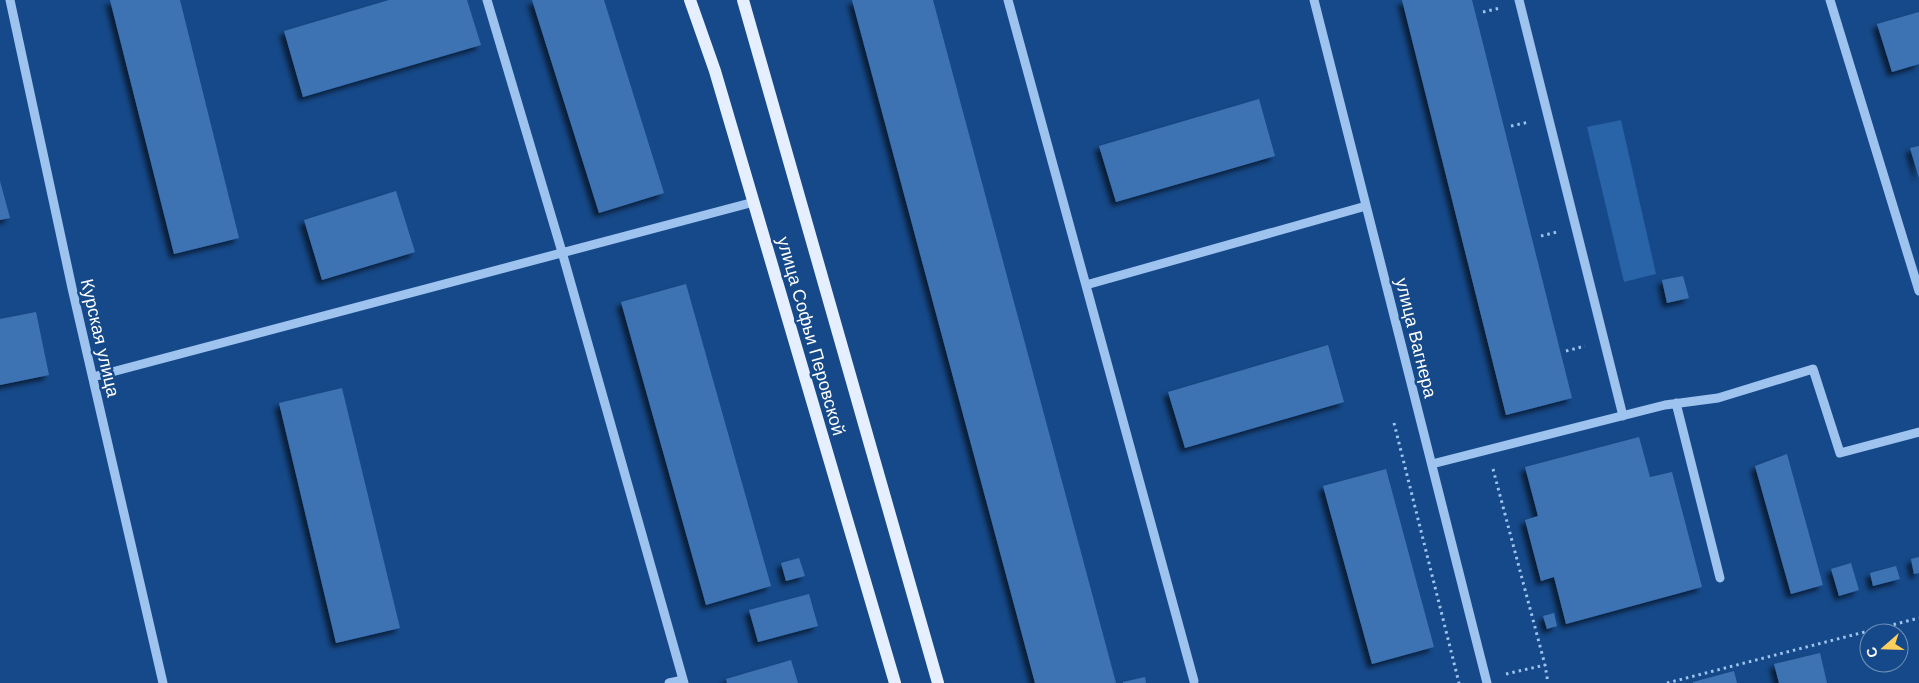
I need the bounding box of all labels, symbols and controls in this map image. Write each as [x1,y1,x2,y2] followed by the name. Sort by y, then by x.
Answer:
[771,234,851,438] street label: улица Софьи Перовской
[1389,276,1443,401] street label: улица Вагнера
[75,277,125,400] street label: Курская улица
[1859,623,1909,673] north arrow
[1862,645,1882,660] text: С

